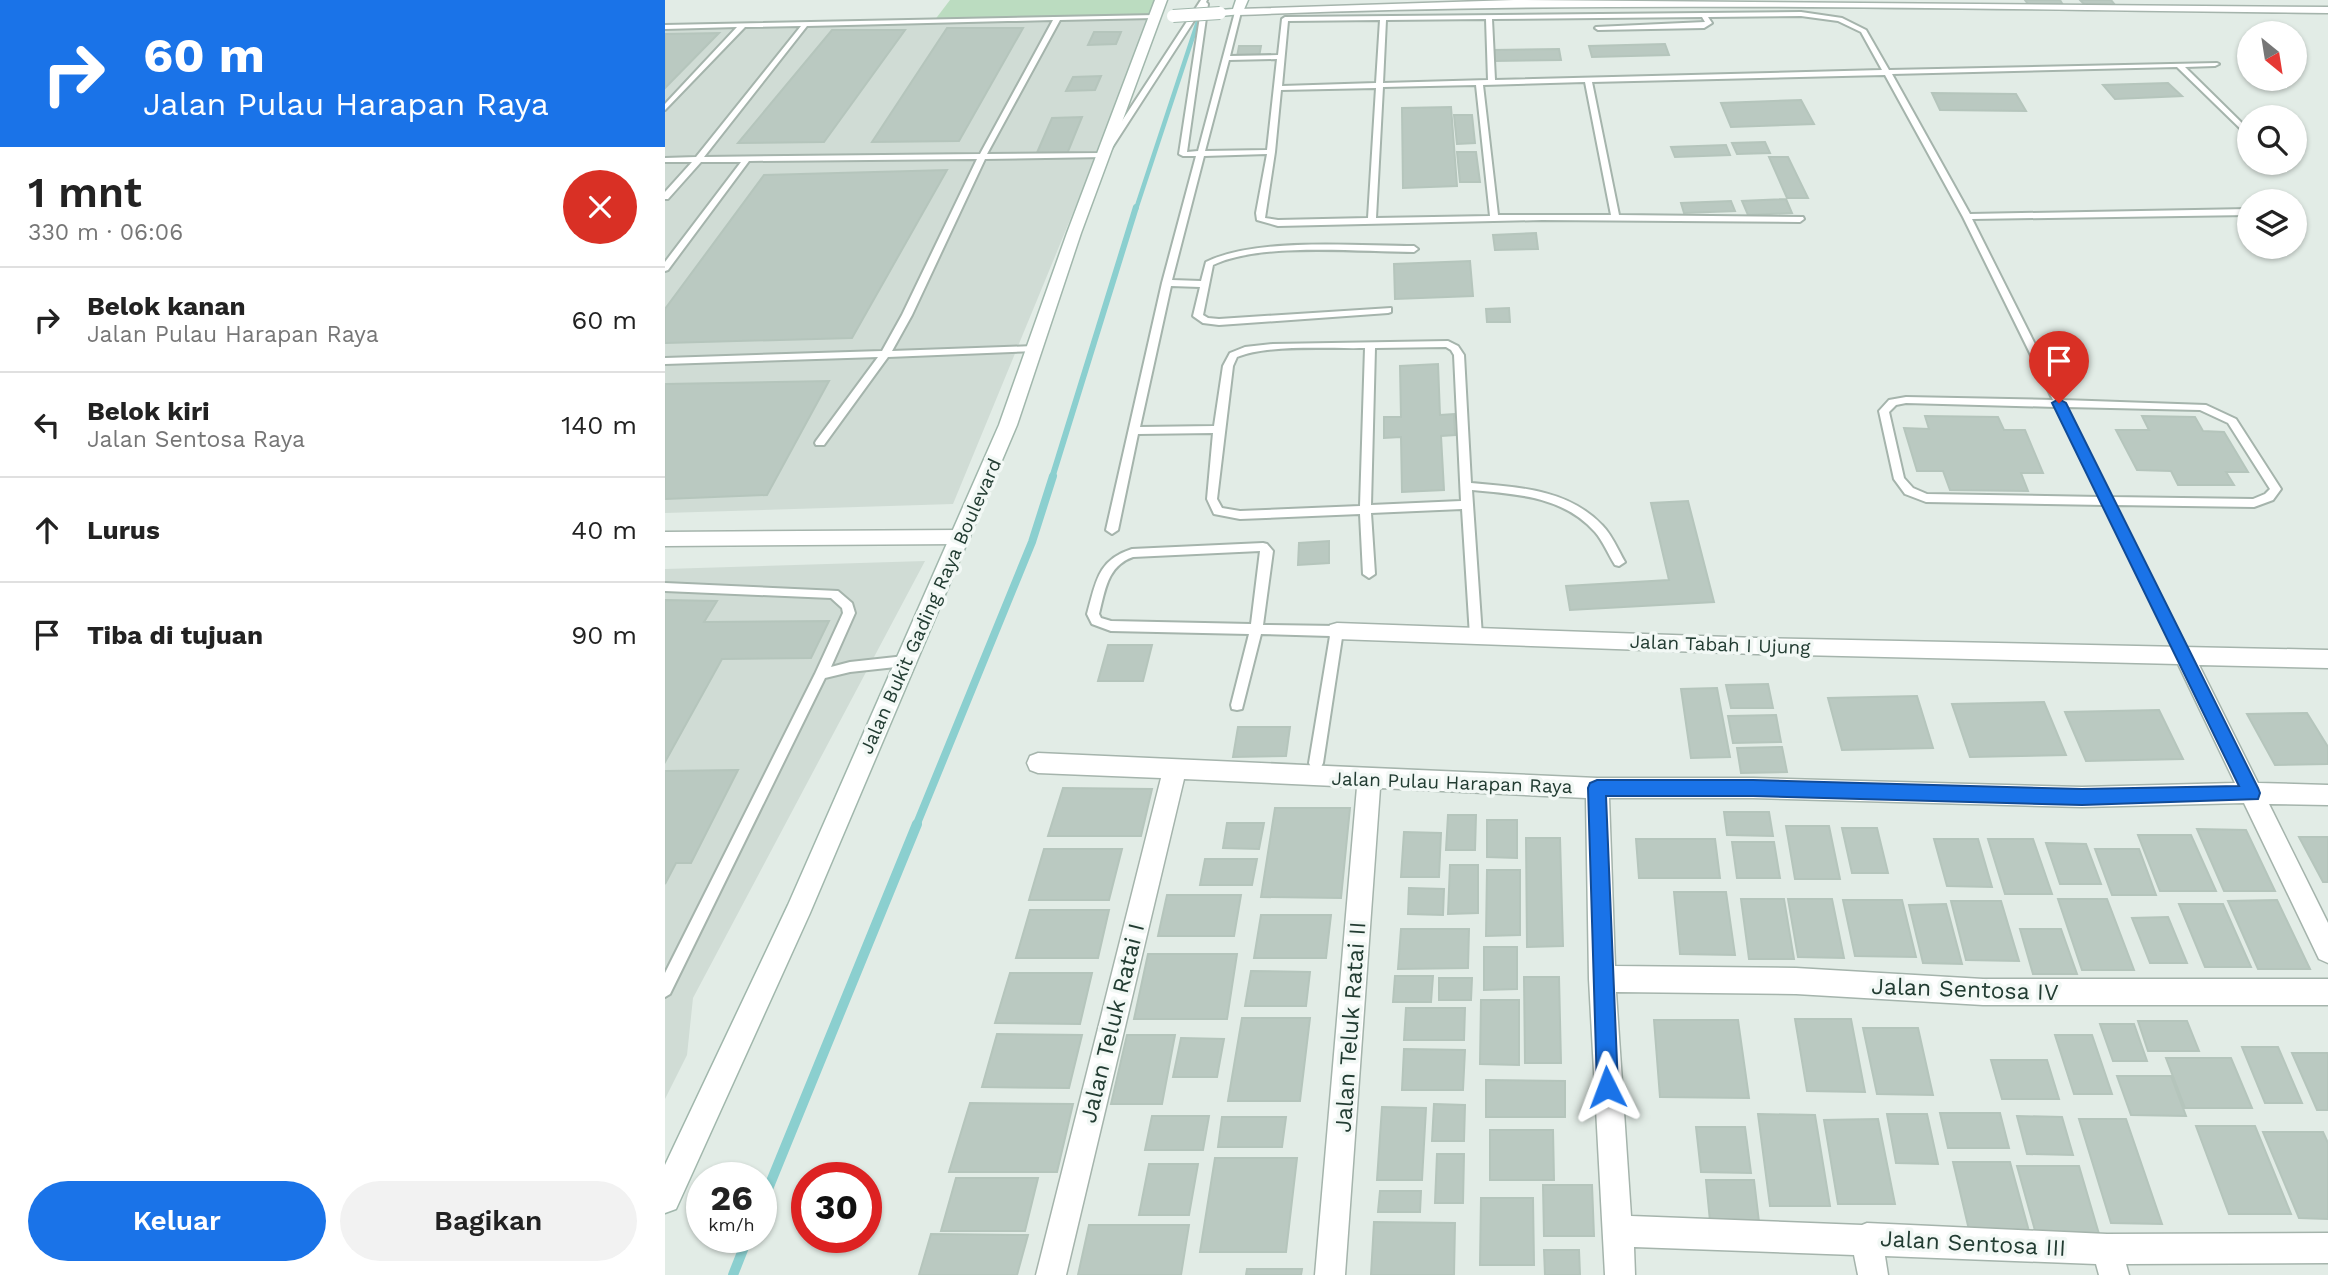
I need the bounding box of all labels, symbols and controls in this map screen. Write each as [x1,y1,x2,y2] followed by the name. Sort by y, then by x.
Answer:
[2237,21,2307,91] north arrow
[2237,21,2307,259] map controls
[143,26,265,84] text: 60 m
[28,28,119,119] icon: right
[143,85,549,123] text: Jalan Pulau Harapan Raya
[2237,105,2307,175] button: search
[28,168,142,217] text: 1 mnt
[563,170,637,244] button: close
[2237,189,2307,259] button: layers
[28,219,183,246] text: 330 m · 06:06
[87,291,246,321] text: Belok kanan
[28,301,66,339] icon: right
[571,305,637,335] text: 60 m
[87,321,379,348] text: Jalan Pulau Harapan Raya
[2029,331,2089,403] pin
[2040,342,2078,380] icon: arrive
[87,396,210,426] text: Belok kiri
[28,406,66,444] icon: left
[561,410,637,440] text: 140 m
[87,426,305,453] text: Jalan Sentosa Raya
[855,455,1006,758] street label: Jalan Bukit Gading Raya Boulevard
[28,511,66,549] icon: ahead
[87,515,160,545] text: Lurus
[571,515,637,545] text: 40 m
[28,616,66,654] icon: arrive
[87,620,263,650] text: Tiba di tujuan
[571,620,637,650] text: 90 m
[1629,630,1812,659] street label: Jalan Tabah I Ujung
[1331,767,1573,798] street label: Jalan Pulau Harapan Raya
[1075,921,1150,1126] street label: Jalan Teluk Ratai I
[1330,921,1371,1133] street label: Jalan Teluk Ratai II
[1871,973,2059,1006] street label: Jalan Sentosa IV
[1570,1050,1644,1124] position arrow
[791,1162,882,1253] speed limit sign: 30
[710,1177,753,1219] text: 26
[28,1181,326,1261] button: Keluar
[340,1181,637,1261] button: Bagikan
[708,1214,755,1235] text: km/h
[1879,1225,2067,1262] street label: Jalan Sentosa III

